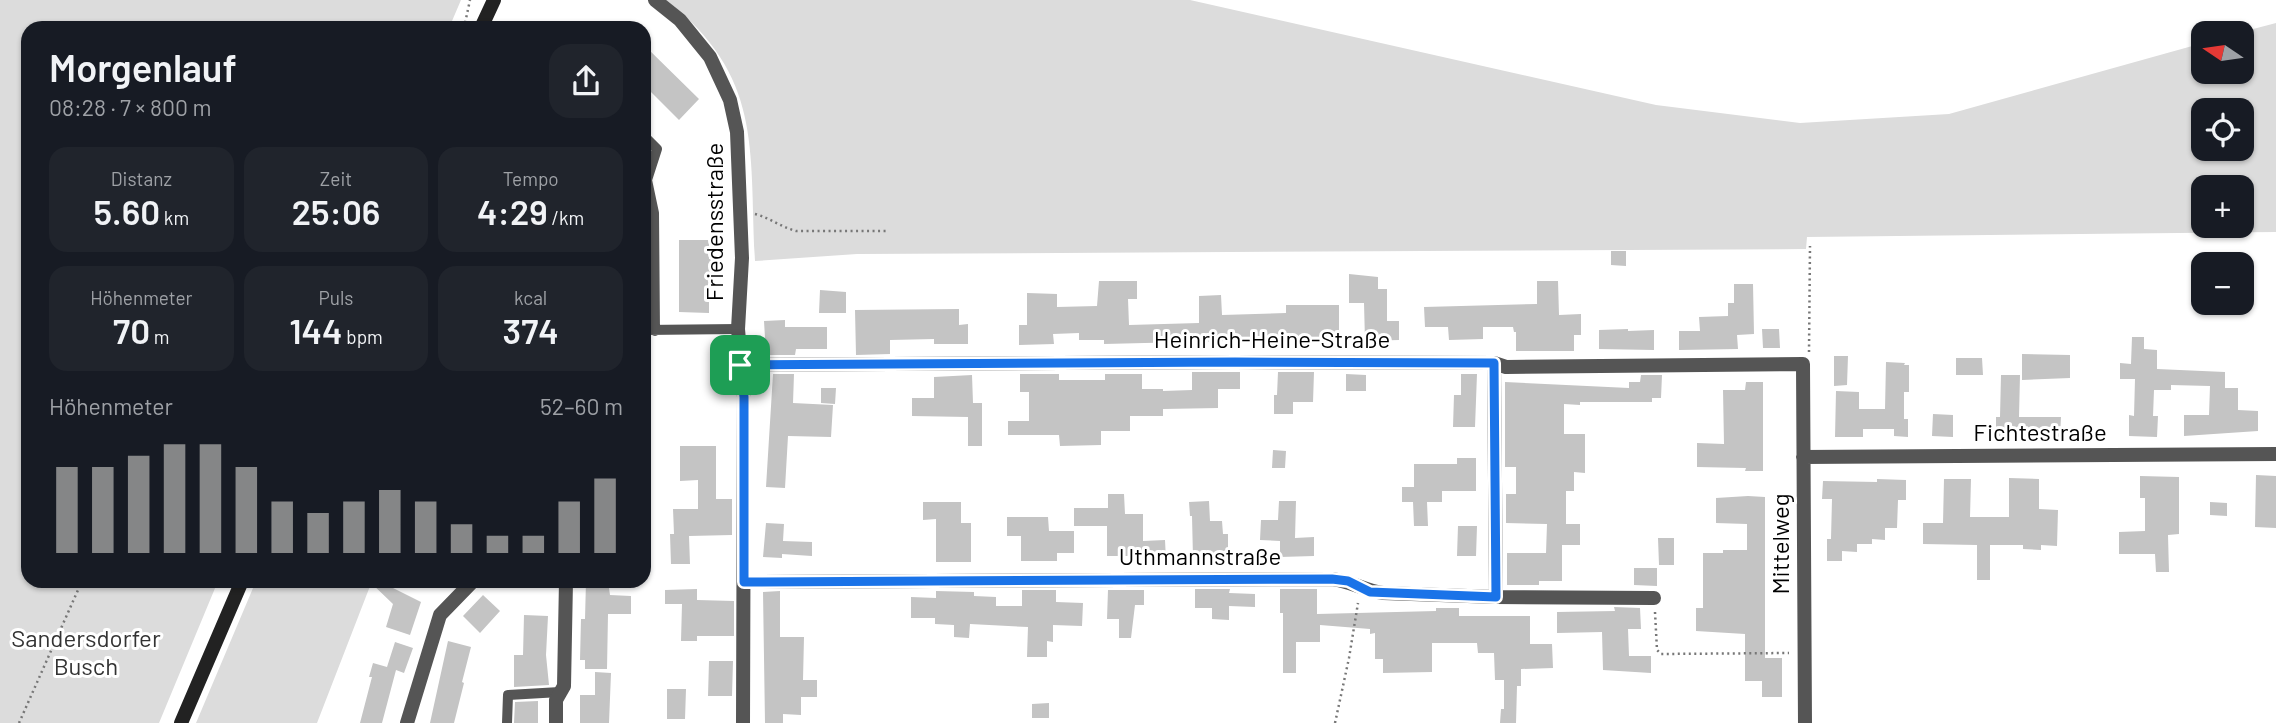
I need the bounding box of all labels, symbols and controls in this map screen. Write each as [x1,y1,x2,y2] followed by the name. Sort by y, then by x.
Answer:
[2191,21,2254,84] north arrow
[2191,21,2254,315] map controls
[49,44,237,90] text: Morgenlauf
[549,44,623,118] button: share
[49,93,212,121] text: 08:28 · 7 × 800 m
[2191,98,2254,161] button: locate
[699,143,728,301] street label: Friedensstraße
[111,167,172,190] text: Distanz
[320,167,352,190] text: Zeit
[503,167,559,190] text: Tempo
[2191,175,2254,238] button: +
[94,190,160,232] text: 5.60
[292,190,380,232] text: 25:06
[477,190,548,232] text: 4:29
[160,206,189,229] text: km
[548,206,584,229] text: /km
[2191,252,2254,315] button: −
[90,286,193,309] text: Höhenmeter
[319,286,353,309] text: Puls
[514,286,547,309] text: kcal
[113,309,150,351] text: 70
[289,309,342,351] text: 144
[503,309,559,351] text: 374
[1154,324,1390,353] street label: Heinrich-Heine-Straße
[150,325,170,348] text: m
[342,325,383,348] text: bpm
[710,335,770,395] pin
[721,346,759,384] icon: arrive
[49,392,173,420] text: Höhenmeter
[540,392,623,420] text: 52–60 m
[1973,417,2107,446] street label: Fichtestraße
[1765,493,1794,595] street label: Mittelweg
[1119,541,1281,570] street label: Uthmannstraße
[11,623,161,680] park label: Sandersdorfer Busch

